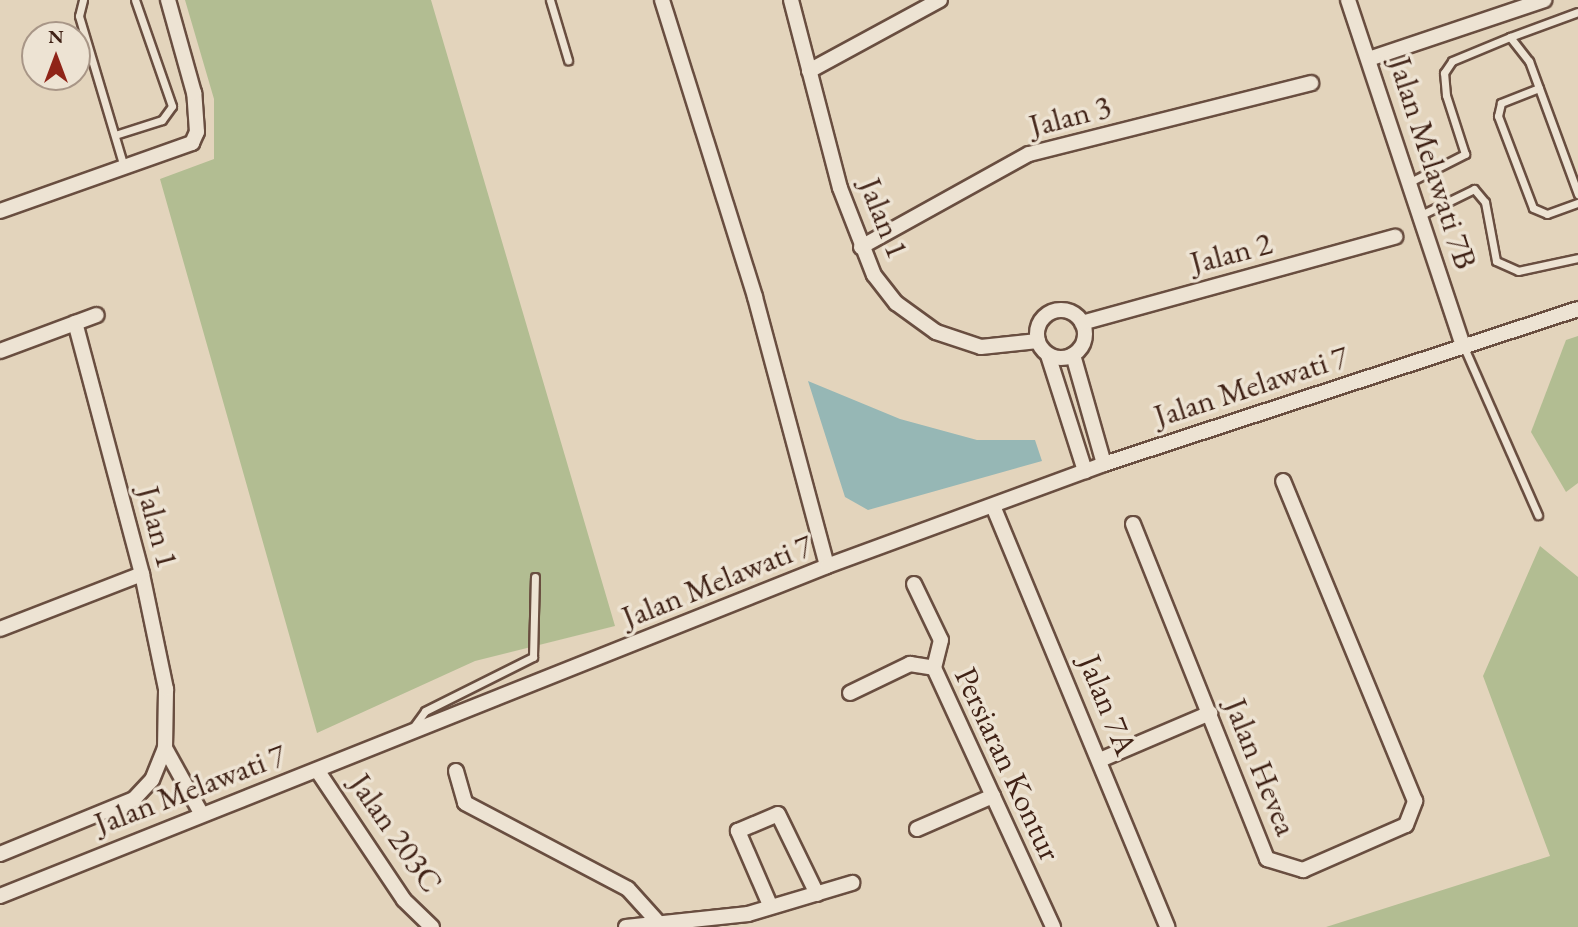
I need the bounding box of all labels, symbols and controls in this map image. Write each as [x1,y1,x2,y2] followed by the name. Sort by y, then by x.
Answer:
[21,21,91,91] north arrow
[48,24,64,49] text: N
[1381,52,1485,274] street label: Jalan Melawati 7B
[1025,87,1115,145] street label: Jalan 3
[851,172,917,264] street label: Jalan 1
[1186,224,1276,282] street label: Jalan 2
[1149,337,1353,435] street label: Jalan Melawati 7
[129,482,187,572] street label: Jalan 1
[616,525,818,637] street label: Jalan Melawati 7
[1071,649,1145,761] street label: Jalan 7A
[946,661,1070,867] street label: Persiaran Kontur
[1216,693,1306,841] street label: Jalan Hevea
[89,735,291,843] street label: Jalan Melawati 7
[341,766,451,900] street label: Jalan 203C

